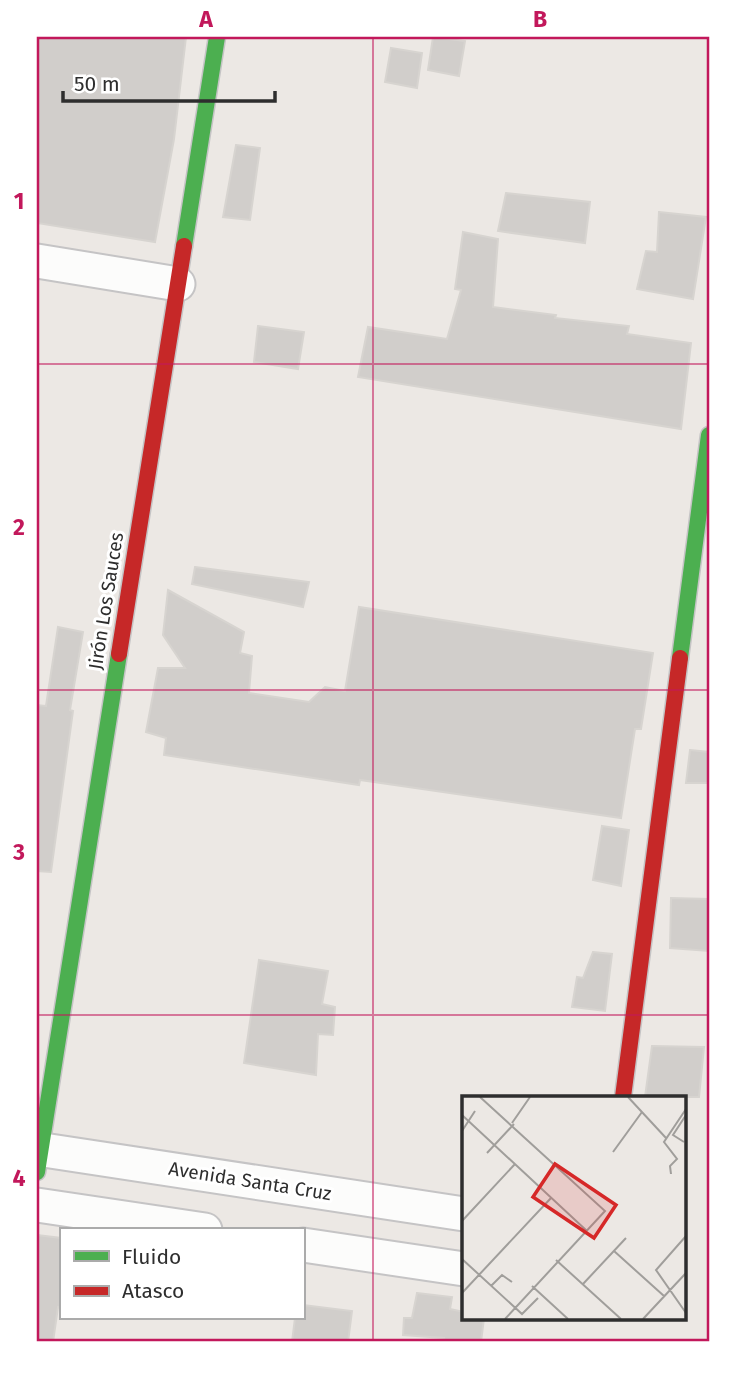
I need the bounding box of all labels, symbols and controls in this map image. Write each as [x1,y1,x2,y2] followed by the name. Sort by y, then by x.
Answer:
[198,5,213,33] text: A
[533,5,547,33] text: B
[63,60,275,104] scale bar
[74,71,120,97] text: 50 m
[14,187,24,215] text: 1
[13,513,25,541] text: 2
[84,531,128,671] street label: Jirón Los Sauces
[12,838,25,866] text: 3
[462,1096,686,1320] inset map
[167,1157,333,1205] street label: Avenida Santa Cruz
[13,1164,26,1192] text: 4
[60,1228,304,1320] legend
[122,1244,181,1270] text: Fluido
[122,1278,184,1304] text: Atasco

